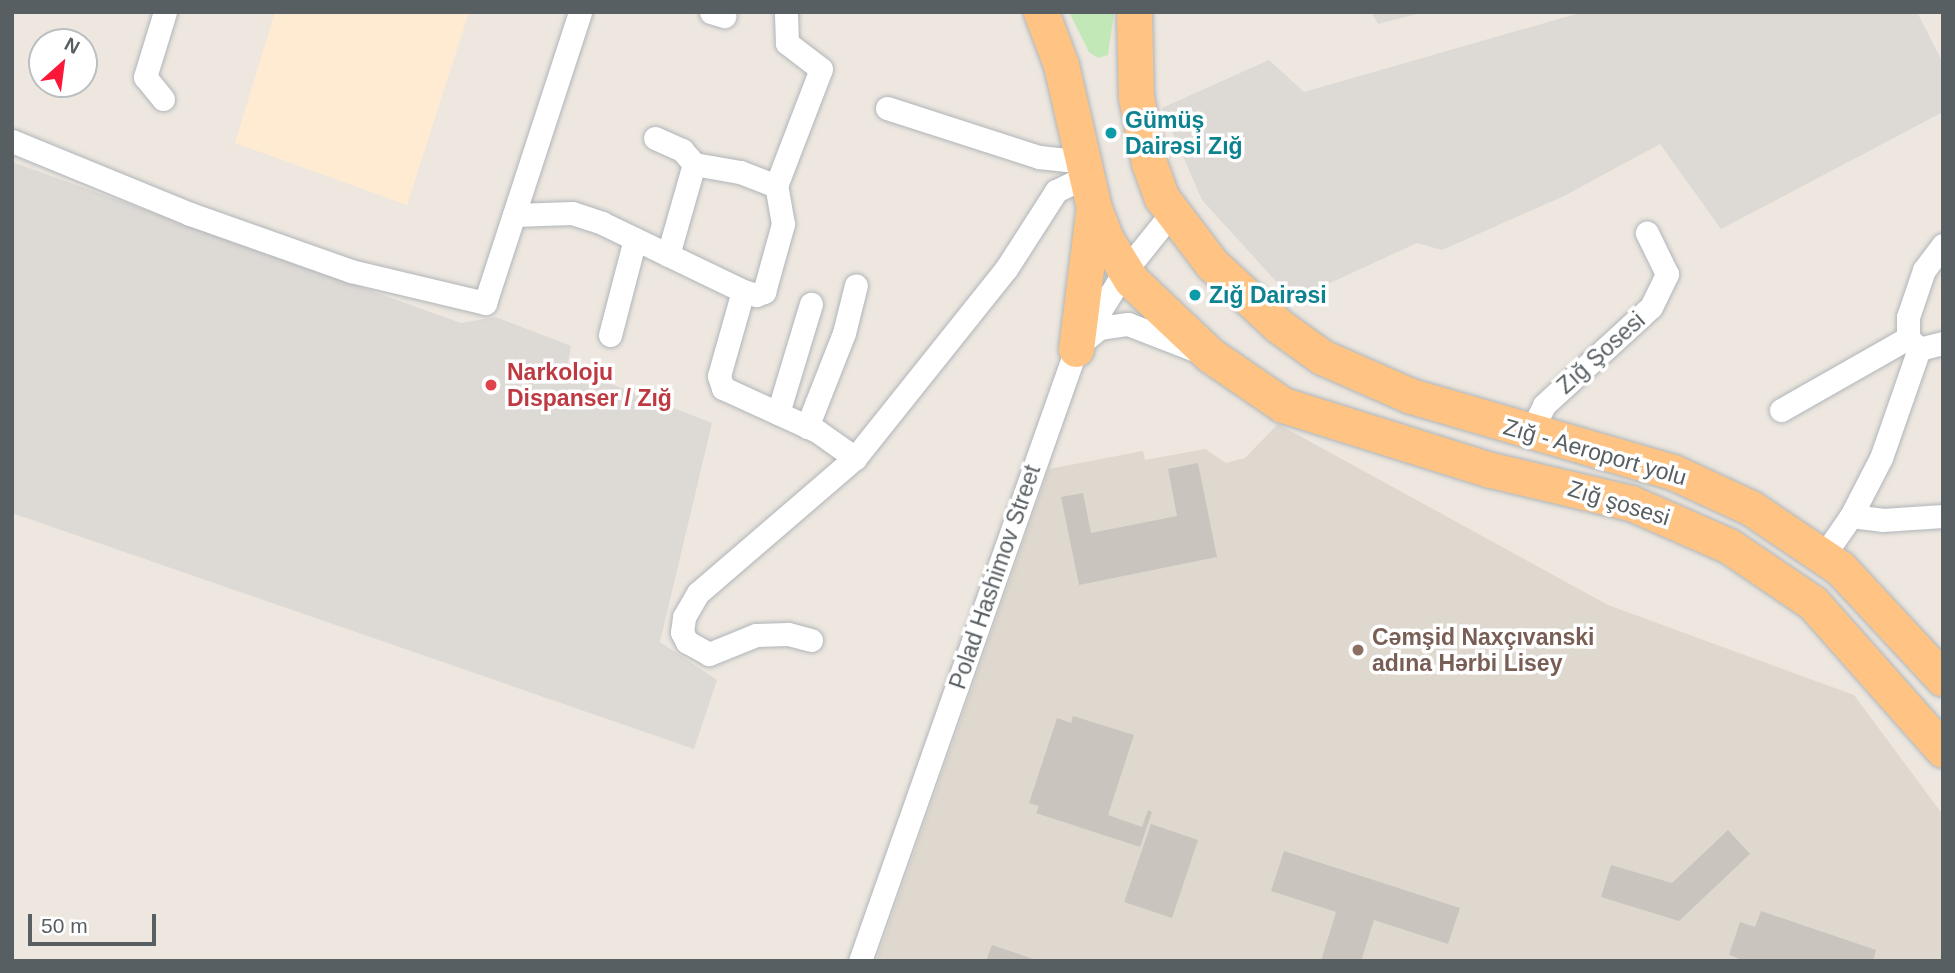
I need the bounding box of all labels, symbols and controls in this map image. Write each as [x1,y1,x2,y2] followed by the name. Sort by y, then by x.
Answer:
[28,28,98,98] north arrow
[61,33,83,58] text: N
[1125,106,1243,160] place label: Gümüş Dairəsi Zığ
[1103,125,1119,141] marker: Gümüş Dairəsi Zığ
[1209,281,1327,309] place label: Zığ Dairəsi
[1187,287,1203,303] marker: Zığ Dairəsi
[1551,306,1651,400] street label: Zığ Şosesi
[507,358,672,412] place label: Narkoloju Dispanser / Zığ
[481,375,501,395] marker: Narkoloju Dispanser / Zığ
[1500,412,1690,492] street label: Zığ - Aeroport yolu
[944,461,1046,693] street label: Polad Hashimov Street
[1565,474,1673,532] street label: Zığ şosesi
[1372,623,1594,677] place label: Cəmşid Naxçıvanski adına Hərbi Lisey
[1350,642,1366,658] marker: Cəmşid Naxçıvanski adına Hərbi Lisey
[32,900,159,944] scale bar
[41,914,88,937] text: 50 m

